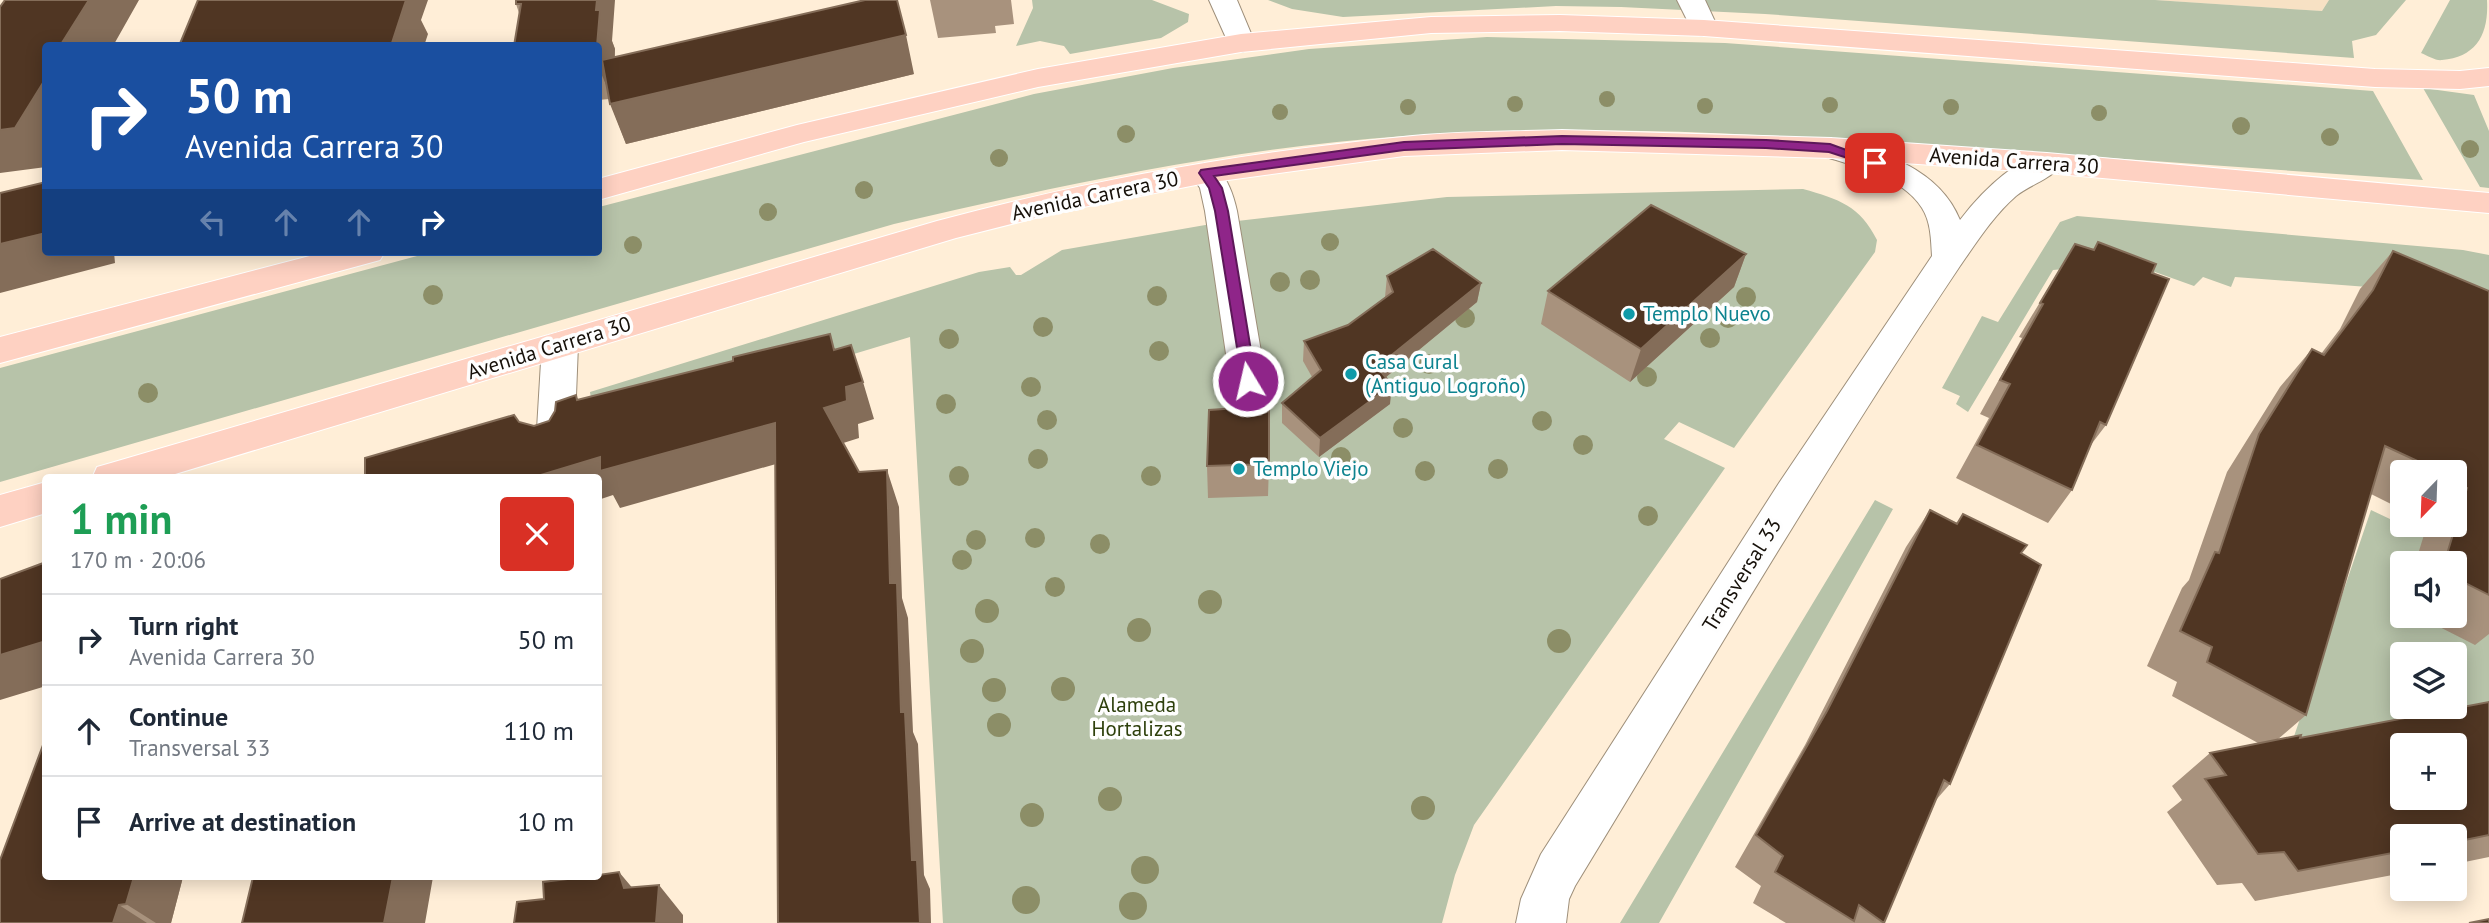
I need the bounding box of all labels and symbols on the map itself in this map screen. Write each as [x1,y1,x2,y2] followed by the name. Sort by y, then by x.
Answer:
[1845,133,1905,193] pin
[1928,141,2100,180] street label: Avenida Carrera 30
[1009,165,1181,226] street label: Avenida Carrera 30
[1643,300,1771,327] place label: Templo Nuevo
[1621,306,1637,322] marker: Templo Nuevo
[464,310,634,385] street label: Avenida Carrera 30
[1211,344,1285,418] position arrow
[1365,348,1526,399] place label: Casa Cural (Antiguo Logroño)
[1343,366,1359,382] marker: Casa Cural (Antiguo Logroño)
[1253,455,1369,482] place label: Templo Viejo
[2390,460,2468,537] north arrow
[1231,461,1247,477] marker: Templo Viejo
[1696,513,1787,637] street label: Transversal 33
[1091,691,1183,742] park label: Alameda Hortalizas

